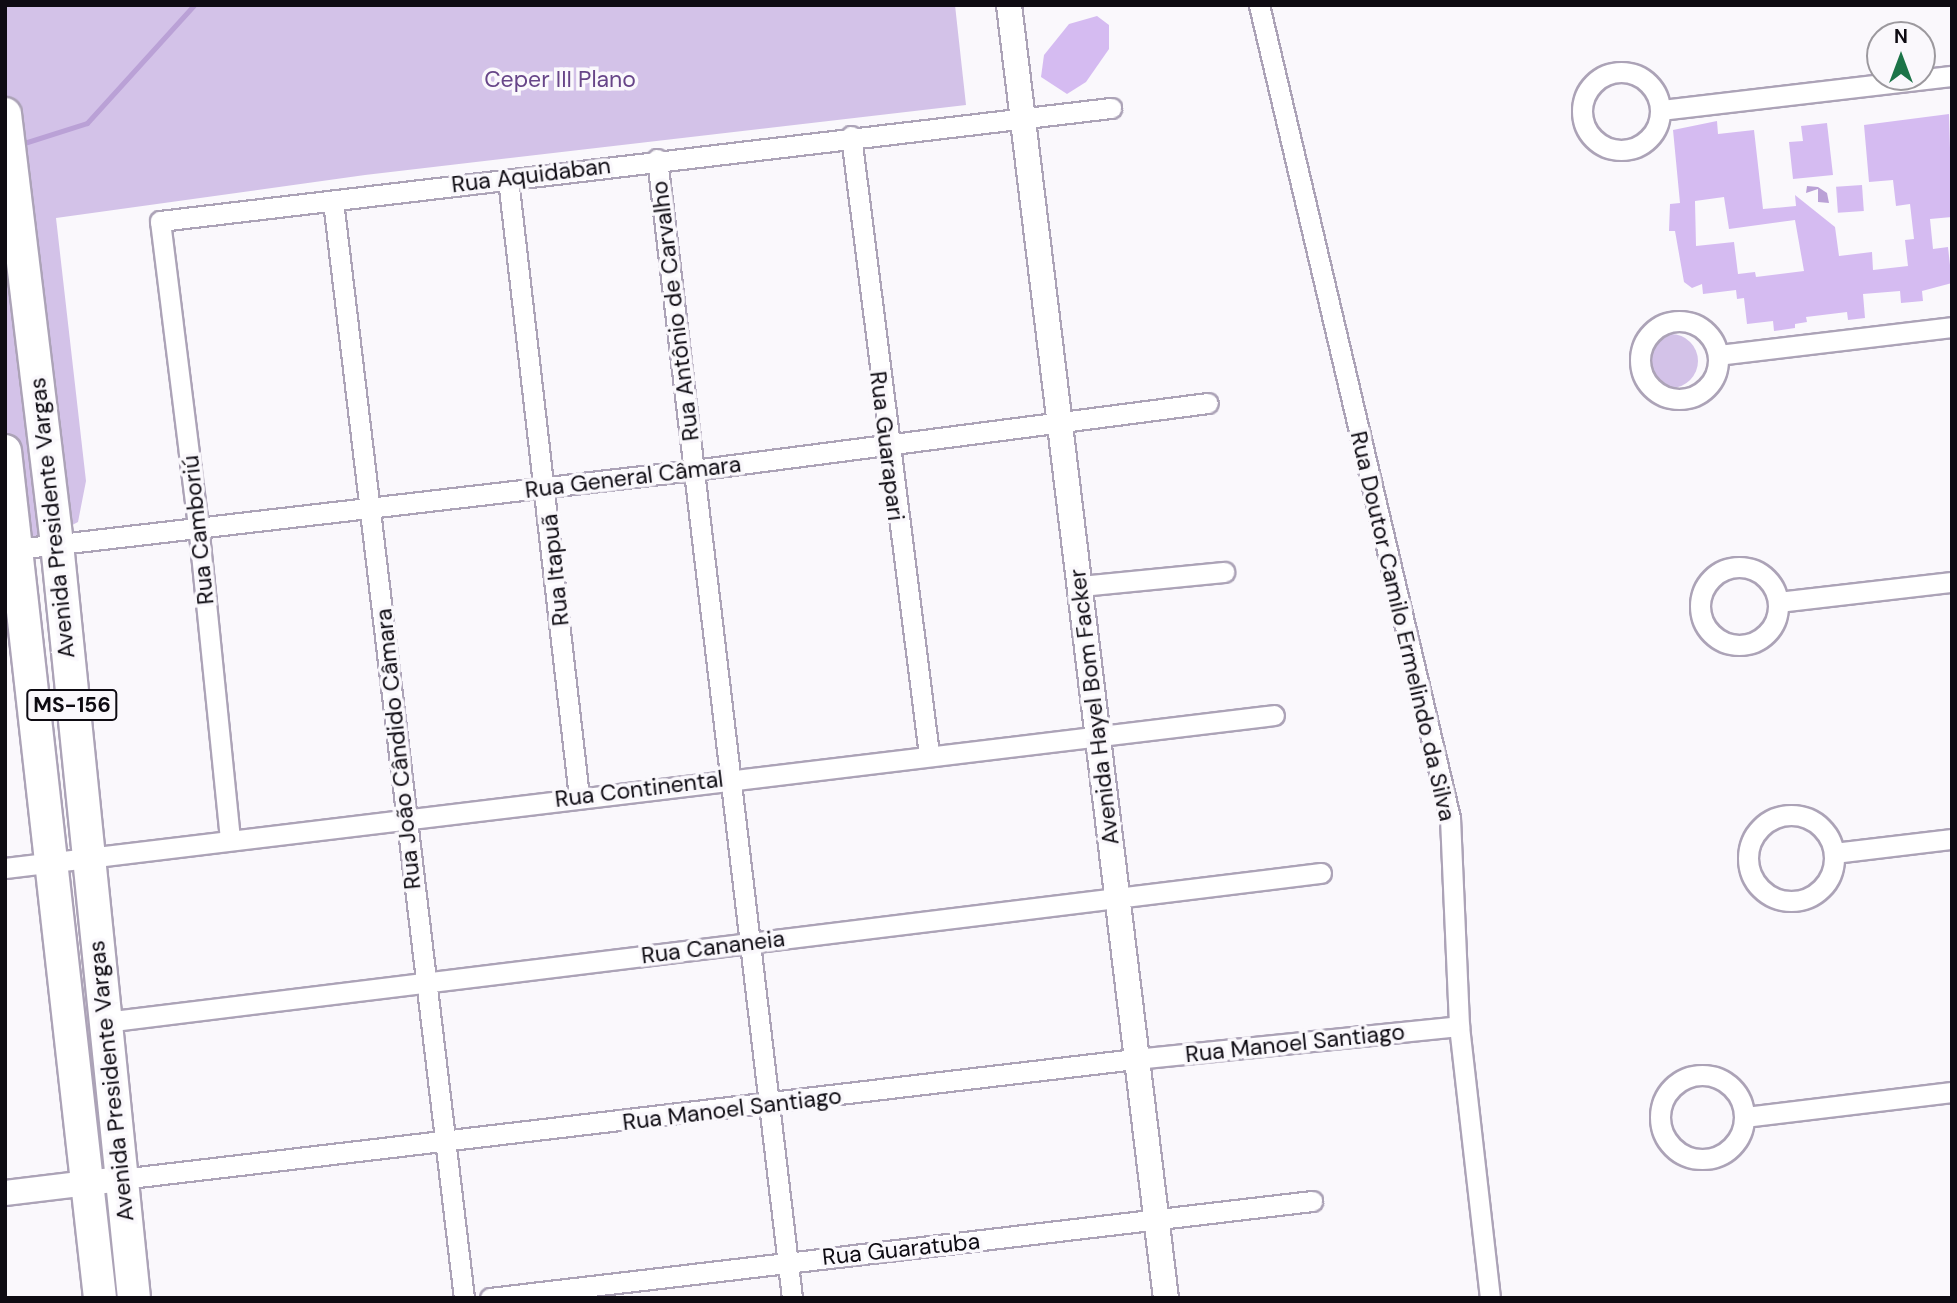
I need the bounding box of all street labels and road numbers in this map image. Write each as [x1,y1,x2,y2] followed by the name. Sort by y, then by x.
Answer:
[450,152,612,198] street label: Rua Aquidaban
[645,179,705,443] street label: Rua Antônio de Carvalho
[864,370,910,522] street label: Rua Guarapari
[24,376,80,660] street label: Avenida Presidente Vargas
[1345,428,1461,824] street label: Rua Doutor Camilo Ermelindo da Silva
[523,450,743,504] street label: Rua General Câmara
[176,454,220,606] street label: Rua Camboriú
[535,513,575,627] street label: Rua Itapuã
[1063,567,1125,847] street label: Avenida Hayel Bom Facker
[370,607,426,891] street label: Rua João Cândido Câmara
[25,688,119,722] road number: MS-156
[553,765,725,813] street label: Rua Continental
[640,924,786,970] street label: Rua Cananeia
[83,939,139,1223] street label: Avenida Presidente Vargas
[1184,1018,1406,1068] street label: Rua Manoel Santiago
[621,1082,843,1136] street label: Rua Manoel Santiago
[821,1227,981,1271] street label: Rua Guaratuba

